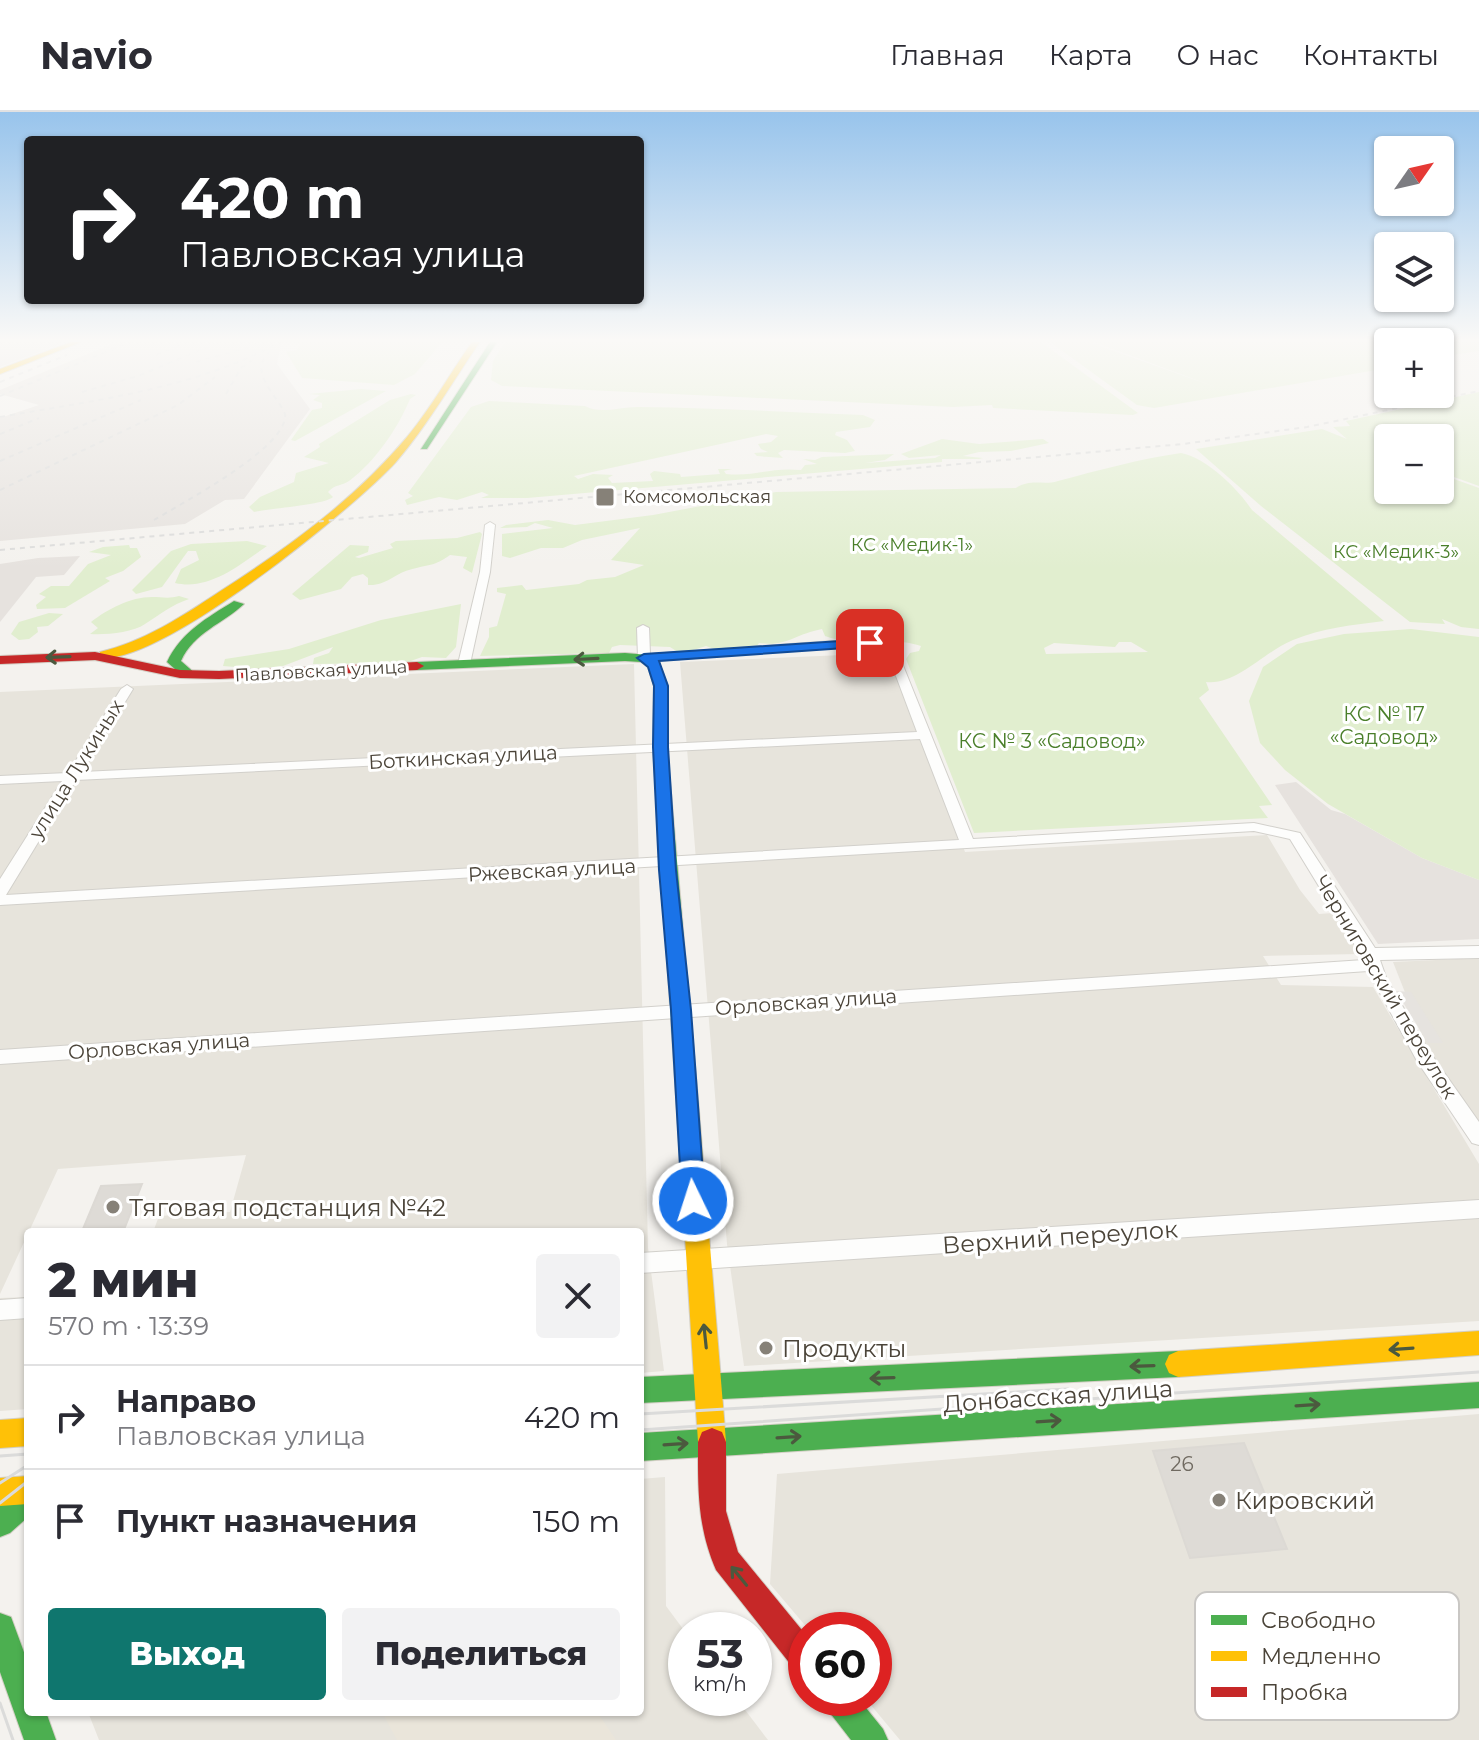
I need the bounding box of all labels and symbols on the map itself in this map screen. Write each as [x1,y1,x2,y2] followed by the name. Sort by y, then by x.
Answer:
[1374,136,1454,216] north arrow
[594,486,616,508] marker: Комсомольская
[623,486,771,508] place label: Комсомольская
[851,534,973,556] park label: КС «Медик-1»
[1333,541,1459,563] park label: КС «Медик-3»
[836,609,904,677] pin
[45,650,72,665] one-way arrow
[573,651,600,666] one-way arrow
[234,655,408,687] street label: Павловская улица
[23,695,129,844] street label: улица Лукиных
[1330,702,1438,749] park label: КС № 17 «Садовод»
[958,729,1146,753] park label: КС № 3 «Садовод»
[368,740,558,774] street label: Боткинская улица
[467,854,637,886] street label: Ржевская улица
[1310,871,1463,1103] street label: Черниговский переулок
[714,984,898,1020] street label: Орловская улица
[67,1028,251,1064] street label: Орловская улица
[651,1159,735,1243] position arrow
[129,1193,446,1222] place label: Тяговая подстанция №42
[104,1198,122,1216] marker: Тяговая подстанция №42
[941,1214,1179,1260] street label: Верхний переулок
[698,1323,713,1350] one-way arrow
[782,1334,906,1363] place label: Продукты
[757,1339,775,1357] marker: Продукты
[1388,1342,1415,1357] one-way arrow
[1129,1359,1156,1374] one-way arrow
[869,1370,896,1385] one-way arrow
[942,1374,1174,1418] street label: Донбасская улица
[1295,1397,1321,1412] one-way arrow
[1035,1413,1062,1428] one-way arrow
[775,1429,802,1444] one-way arrow
[662,1436,689,1451] one-way arrow
[1170,1452,1194,1476] house number: 26
[1235,1486,1375,1515] place label: Кировский
[1210,1491,1228,1509] marker: Кировский
[730,1566,748,1587] one-way arrow
[1195,1592,1459,1720] legend
[1261,1607,1376,1634] text: Свободно
[788,1612,892,1716] speed limit sign: 60
[1261,1643,1381,1670] text: Медленно
[1261,1679,1348,1706] text: Пробка

